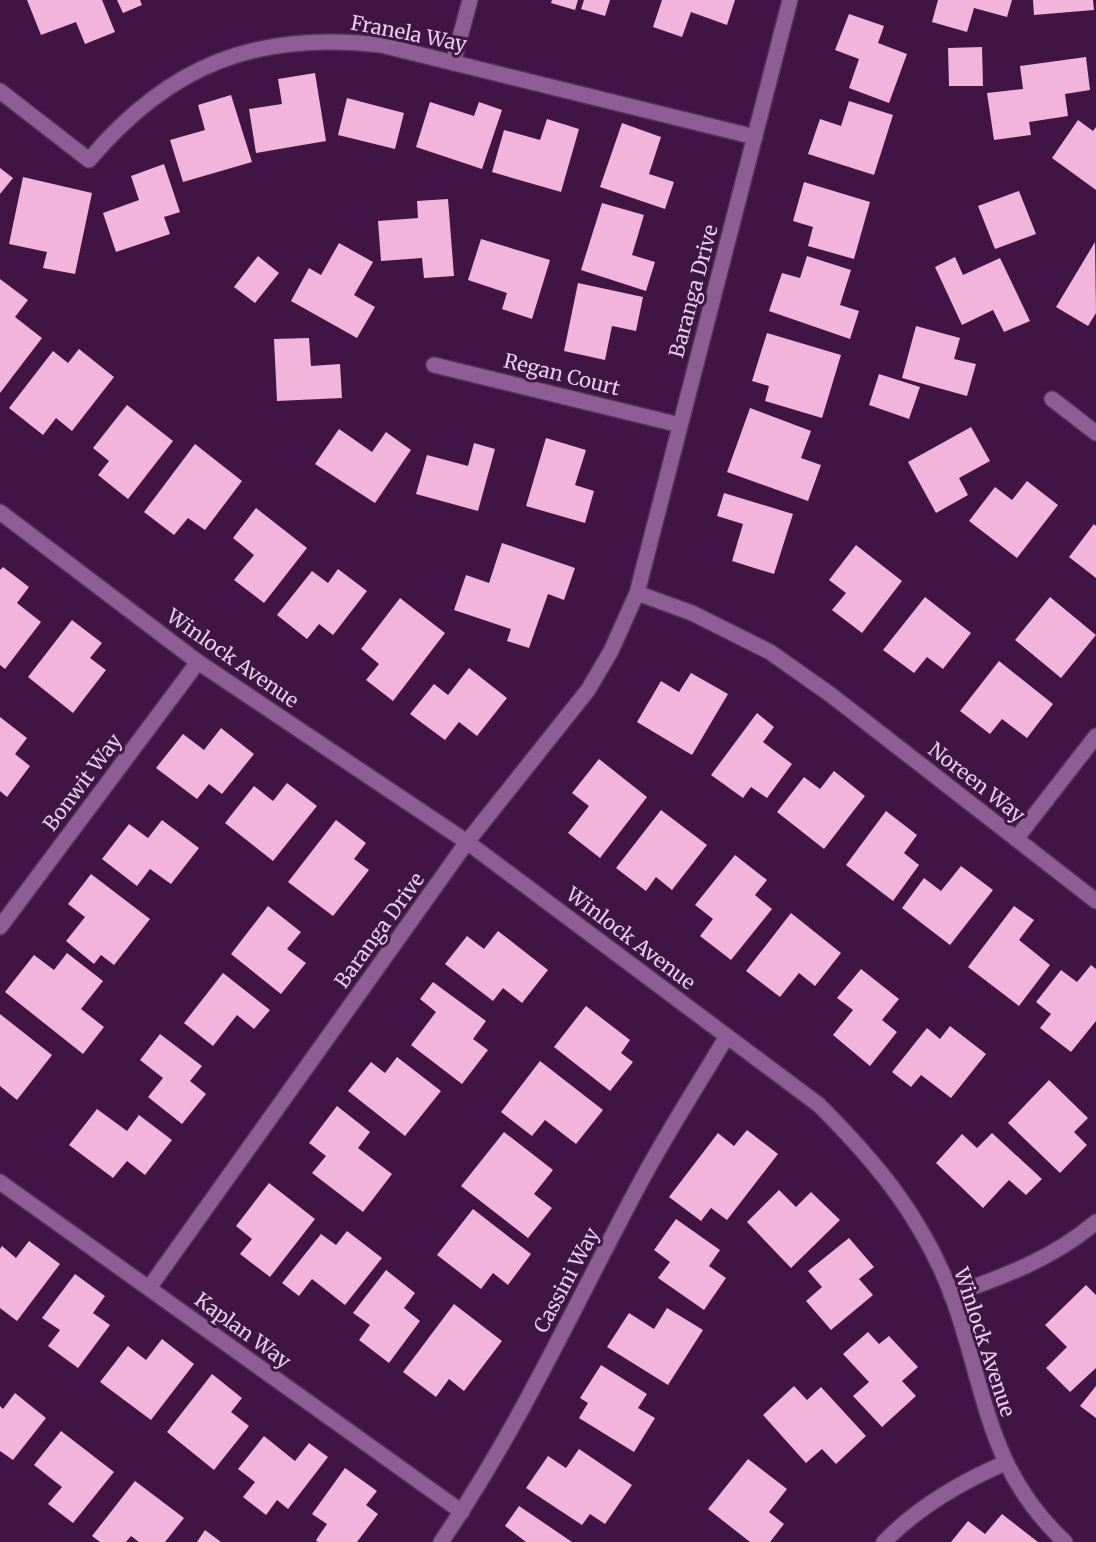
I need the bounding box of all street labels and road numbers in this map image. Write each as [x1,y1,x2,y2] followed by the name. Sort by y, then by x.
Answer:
[349,10,469,57] street label: Franela Way
[663,222,723,360] street label: Baranga Drive
[501,348,623,401] street label: Regan Court
[161,603,304,713] street label: Winlock Avenue
[37,728,127,836] street label: Bonwit Way
[924,737,1031,828] street label: Noreen Way
[329,867,429,993] street label: Baranga Drive
[561,881,701,995] street label: Winlock Avenue
[528,1223,604,1337] street label: Cassini Way
[949,1263,1021,1420] street label: Winlock Avenue
[190,1287,296,1374] street label: Kaplan Way

